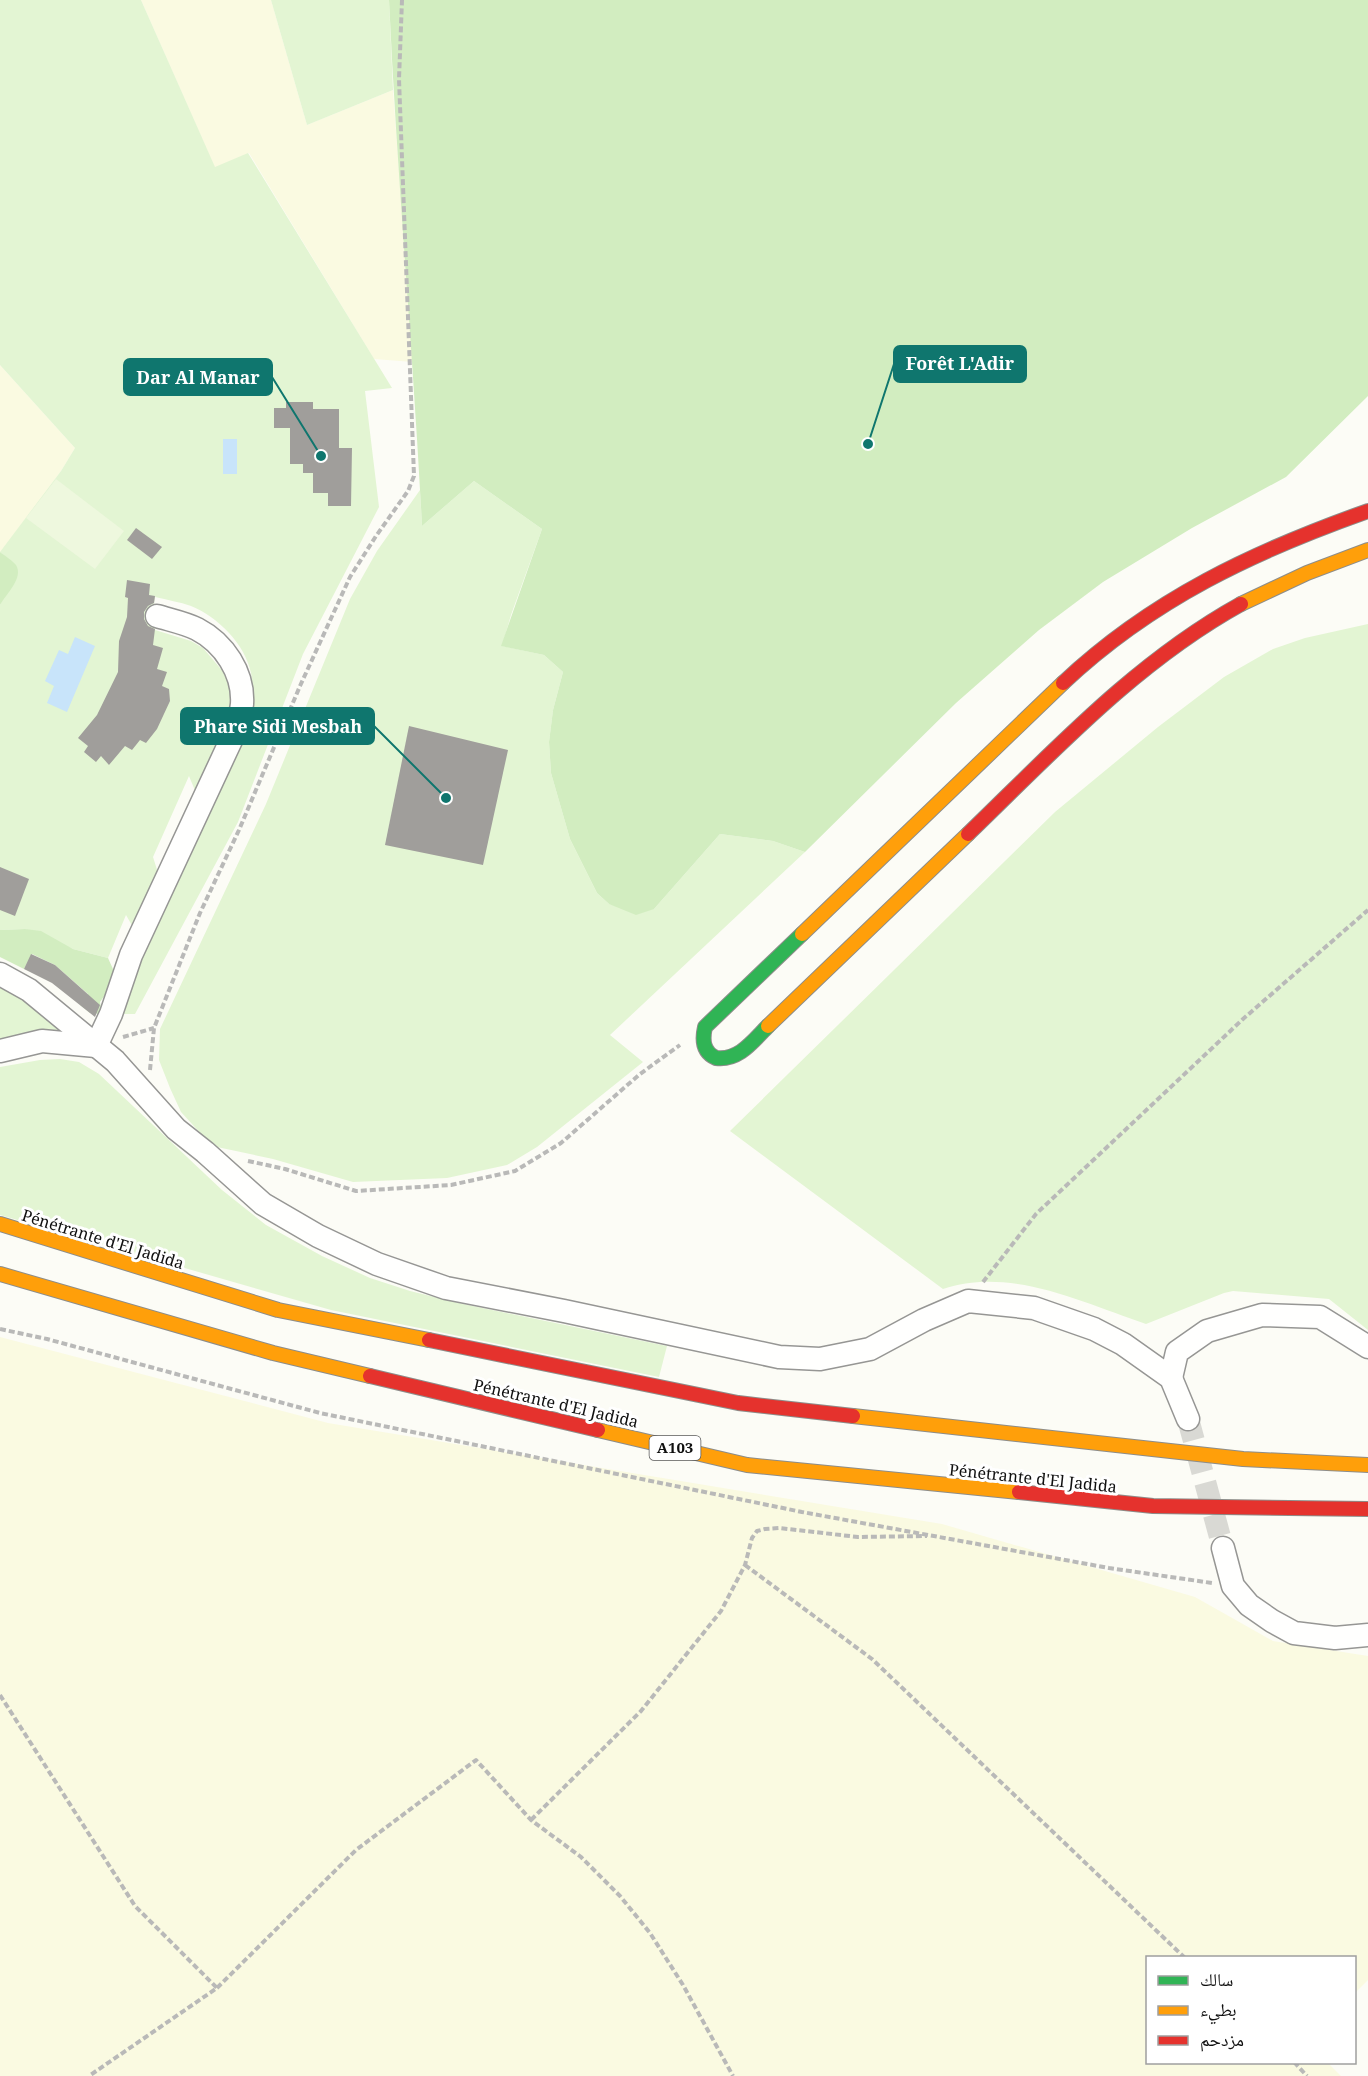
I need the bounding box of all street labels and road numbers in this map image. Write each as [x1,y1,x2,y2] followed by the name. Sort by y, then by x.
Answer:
[19,1204,187,1274] street label: Pénétrante d'El Jadida
[471,1373,641,1433] street label: Pénétrante d'El Jadida
[650,1436,700,1460] road number: A103
[948,1458,1118,1498] street label: Pénétrante d'El Jadida

